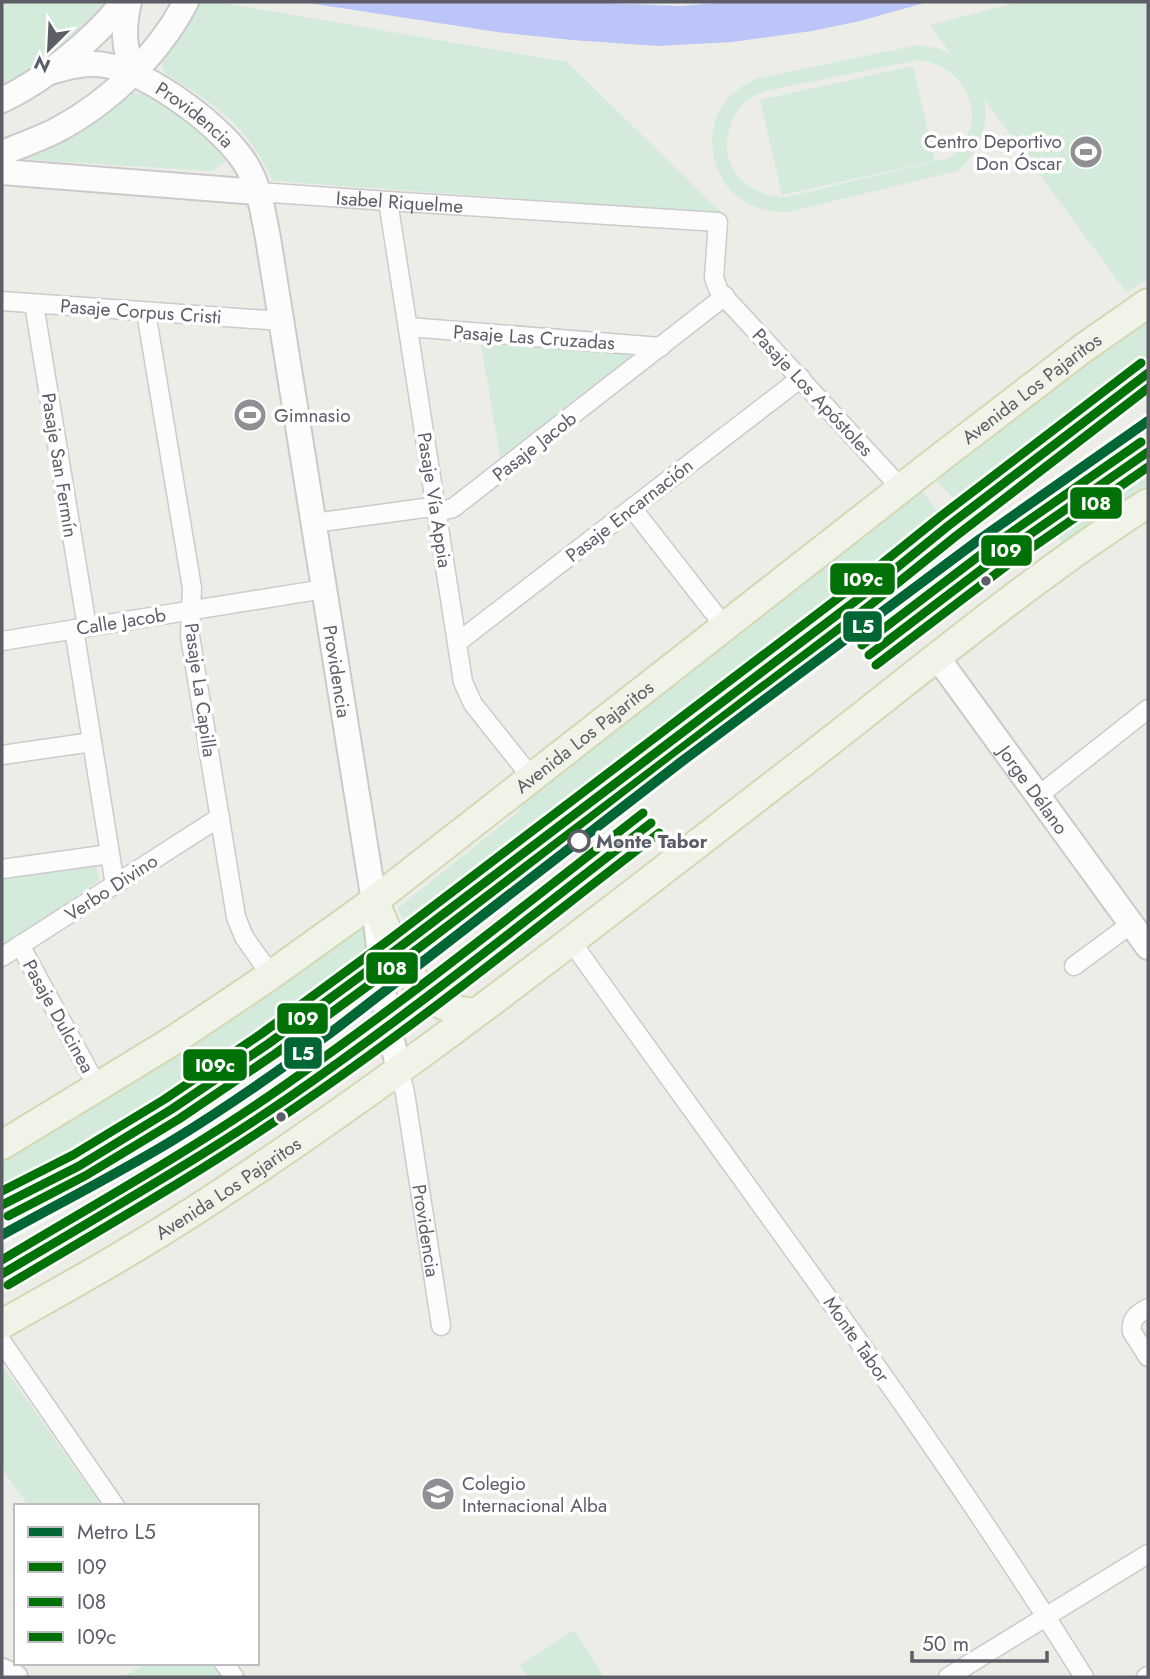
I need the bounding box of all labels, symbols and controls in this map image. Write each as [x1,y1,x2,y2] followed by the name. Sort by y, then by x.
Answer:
[14,14,84,84] north arrow
[30,49,55,79] text: N
[150,75,240,154] street label: Providencia
[924,128,1062,177] place label: Centro Deportivo Don Óscar
[1067,133,1105,171] sports icon: Centro Deportivo Don Óscar
[335,184,464,220] street label: Isabel Riquelme
[59,292,223,331] street label: Pasaje Corpus Cristi
[452,318,616,357] street label: Pasaje Las Cruzadas
[746,322,879,463] street label: Pasaje Los Apóstoles
[956,326,1107,450] street label: Avenida Los Pajaritos
[35,391,84,539] street label: Pasaje San Fermín
[231,396,269,434] sports icon: Gimnasio
[274,402,351,429] place label: Gimnasio
[487,405,582,488] street label: Pasaje Jacob
[410,430,459,570] street label: Pasaje Vía Appia
[560,452,699,569] street label: Pasaje Encarnación
[1069,486,1123,520] line badge: I08
[1081,490,1111,517] text: I08
[980,534,1033,567] line badge: I09
[990,537,1022,564] text: I09
[829,562,896,596] line badge: I09c
[843,566,883,593] text: I09c
[979,574,993,588] unlabelled marker
[74,601,168,642] street label: Calle Jacob
[842,610,883,643] line badge: L5
[852,613,874,640] text: L5
[178,621,223,759] street label: Pasaje La Capilla
[316,623,357,720] street label: Providencia
[509,674,660,800] street label: Avenida Los Pajaritos
[990,737,1075,840] street label: Jorge Délano
[596,828,708,855] place label: Monte Tabor
[568,830,590,852] marker: Monte Tabor
[60,847,163,928] street label: Verbo Divino
[365,951,419,985] line badge: I08
[16,955,101,1078] street label: Pasaje Dulcinea
[377,955,407,982] text: I08
[276,1002,329,1035] line badge: I09
[287,1005,319,1032] text: I09
[283,1036,323,1070] line badge: L5
[292,1040,314,1067] text: L5
[182,1048,248,1082] line badge: I09c
[195,1052,235,1079] text: I09c
[274,1110,288,1124] unlabelled marker
[150,1130,307,1246] street label: Avenida Los Pajaritos
[405,1182,446,1279] street label: Providencia
[817,1291,896,1388] street label: Monte Tabor
[462,1470,607,1519] place label: Colegio Internacional Alba
[419,1475,457,1513] school or university icon: Colegio Internacional Alba
[14,1504,259,1665] legend
[77,1517,156,1547] text: Metro L5
[77,1552,107,1582] text: I09
[77,1587,106,1617] text: I08
[912,1620,1047,1664] scale bar
[77,1622,116,1652] text: I09c
[922,1629,969,1659] text: 50 m

